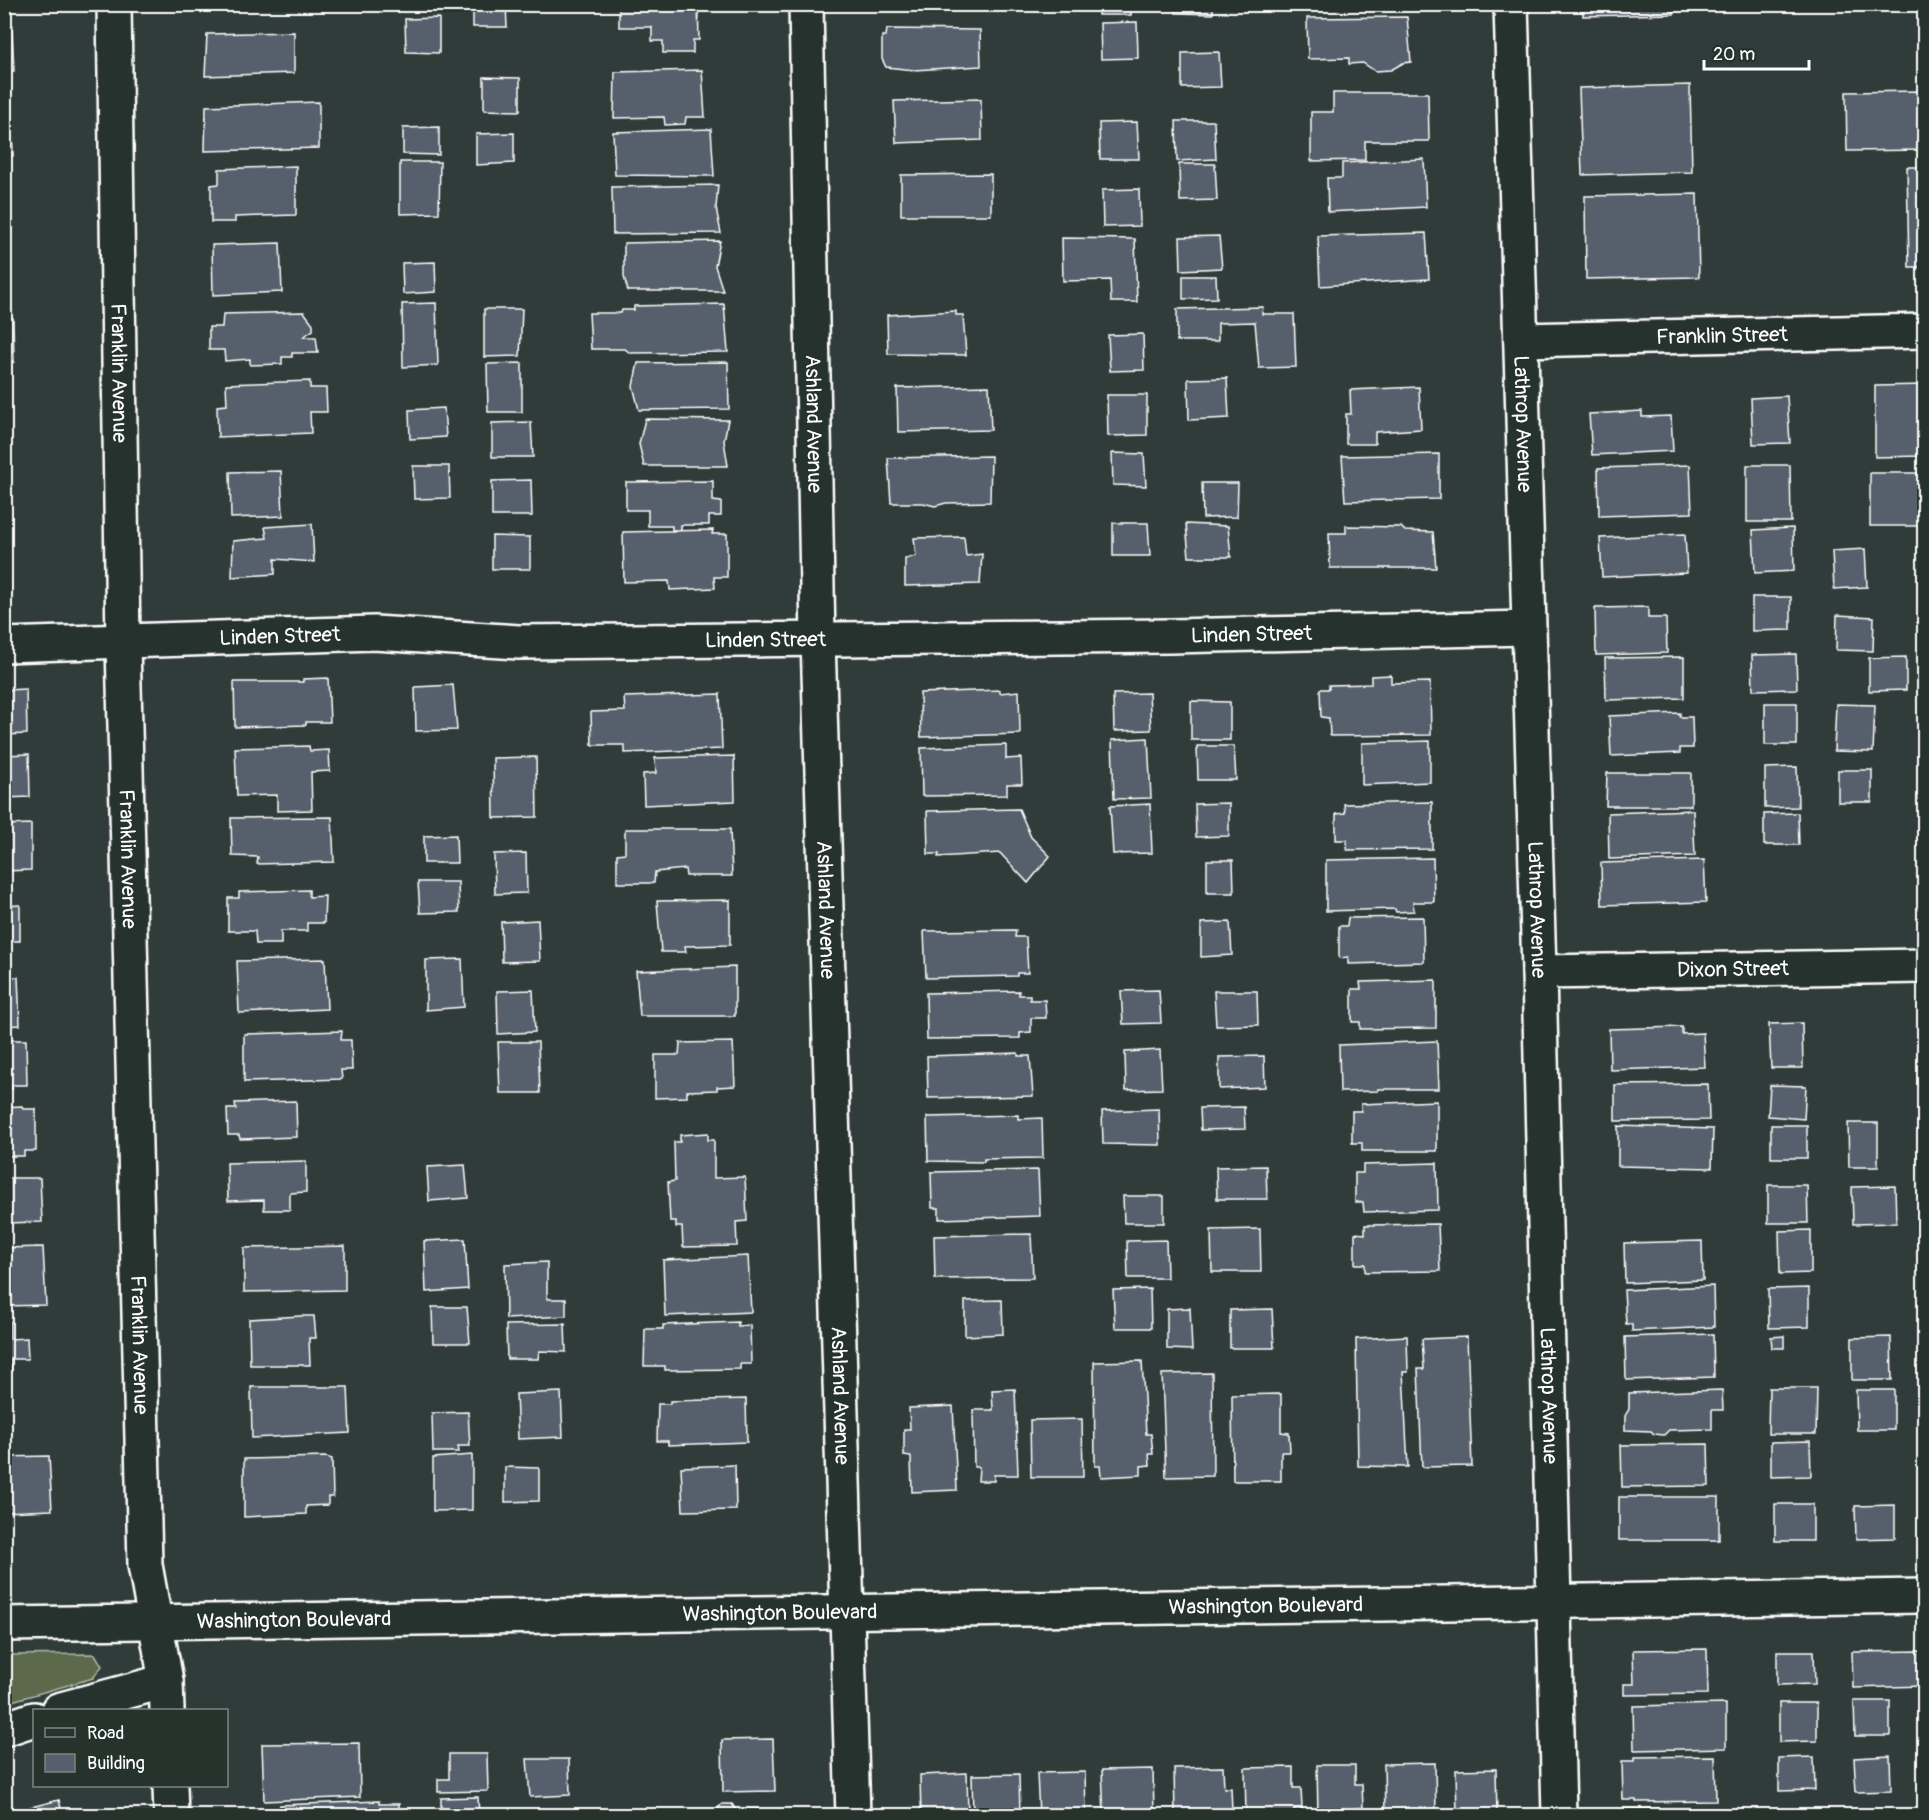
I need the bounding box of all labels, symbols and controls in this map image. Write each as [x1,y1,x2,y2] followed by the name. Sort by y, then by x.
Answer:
[1704,33,1809,71] scale bar
[1713,43,1755,66] text: 20 m
[104,303,133,444] street label: Franklin Avenue
[1656,321,1789,351] street label: Franklin Street
[799,355,828,494] street label: Ashland Avenue
[1507,355,1538,493] street label: Lathrop Avenue
[1191,620,1313,650] street label: Linden Street
[219,621,341,652] street label: Linden Street
[705,626,827,654] street label: Linden Street
[112,789,143,930] street label: Franklin Avenue
[810,840,841,980] street label: Ashland Avenue
[1521,841,1552,979] street label: Lathrop Avenue
[1677,955,1790,984] street label: Dixon Street
[124,1275,154,1415] street label: Franklin Avenue
[824,1326,856,1466] street label: Ashland Avenue
[1533,1327,1564,1465] street label: Lathrop Avenue
[1168,1591,1363,1621] street label: Washington Boulevard
[682,1598,878,1628] street label: Washington Boulevard
[196,1605,392,1635] street label: Washington Boulevard
[33,1709,228,1787] legend
[87,1722,124,1745] text: Road
[87,1752,145,1775] text: Building

